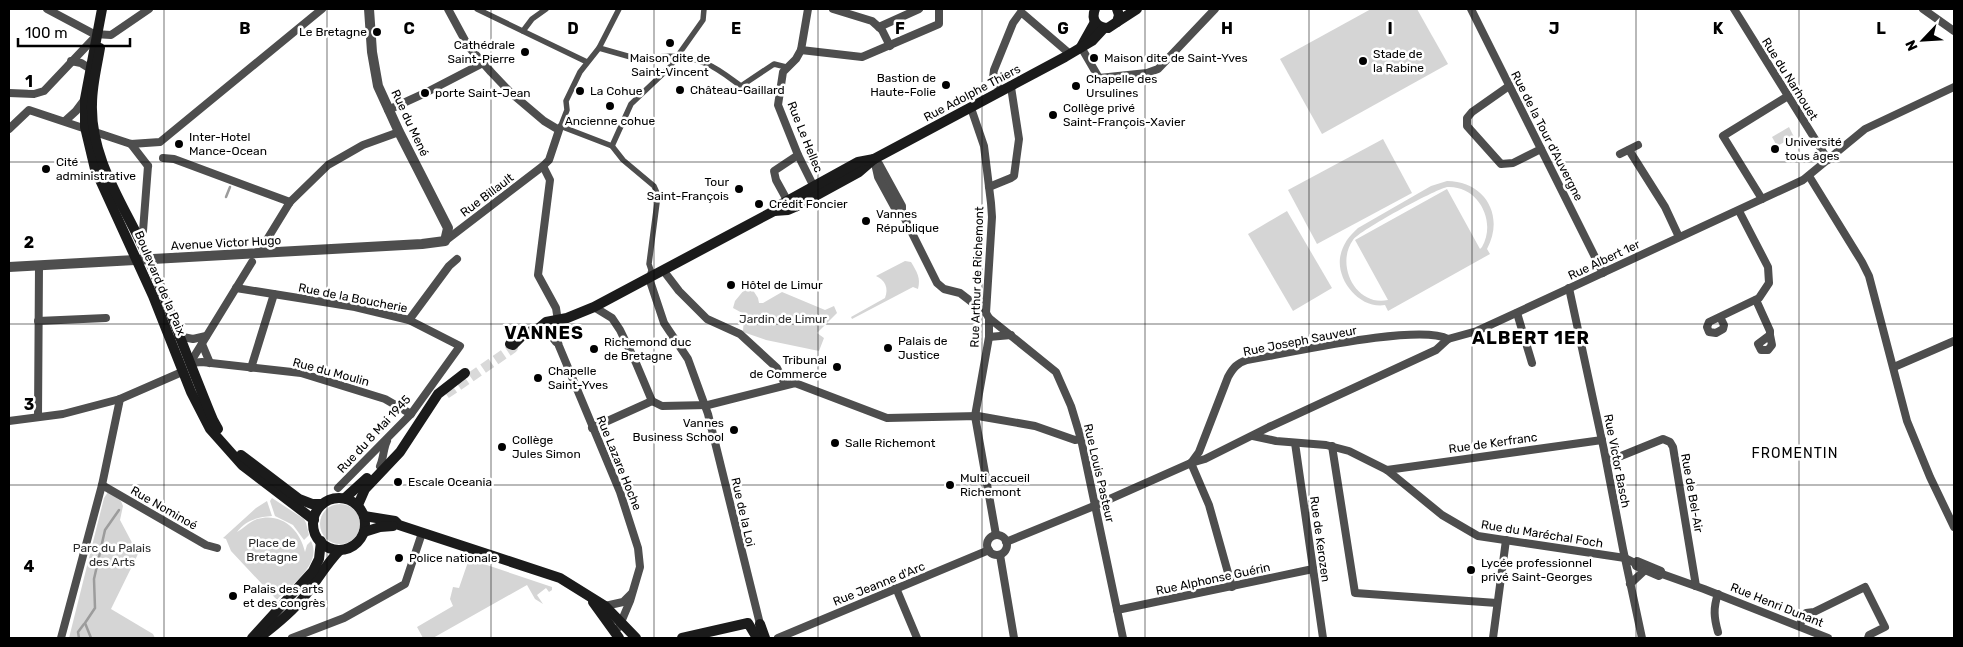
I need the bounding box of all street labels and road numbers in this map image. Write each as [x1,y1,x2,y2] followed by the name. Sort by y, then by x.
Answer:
[1759,35,1821,123] street label: Rue du Narhouet
[921,62,1023,124] street label: Rue Adolphe Thiers
[1508,69,1586,203] street label: Rue de la Tour d'Auvergne
[388,87,432,159] street label: Rue du Mené
[784,99,826,175] street label: Rue Le Hellec
[458,170,517,220] street label: Rue Billault
[968,206,986,348] street label: Rue Arthur de Richemont
[132,229,189,338] street label: Boulevard de la Paix
[170,233,282,253] street label: Avenue Victor Hugo
[1566,237,1643,283] street label: Rue Albert 1er
[297,281,409,316] street label: Rue de la Boucherie
[1242,323,1359,359] street label: Rue Joseph Sauveur
[291,355,371,389] street label: Rue du Moulin
[334,392,414,476] street label: Rue du 8 Mai 1945
[1601,413,1633,509] street label: Rue Victor Basch
[594,414,645,513] street label: Rue Lazare Hoche
[1081,422,1117,524] street label: Rue Louis Pasteur
[1448,430,1539,456] street label: Rue de Kerfranc
[1678,452,1706,534] street label: Rue de Bel-Air
[728,476,758,548] street label: Rue de la Loi
[128,483,200,533] street label: Rue Nominoé
[1307,495,1333,583] street label: Rue de Kerozen
[1480,517,1604,551] street label: Rue du Maréchal Foch
[831,559,927,609] street label: Rue Jeanne d'Arc
[1154,560,1272,598] street label: Rue Alphonse Guérin
[1728,580,1826,630] street label: Rue Henri Dunant

